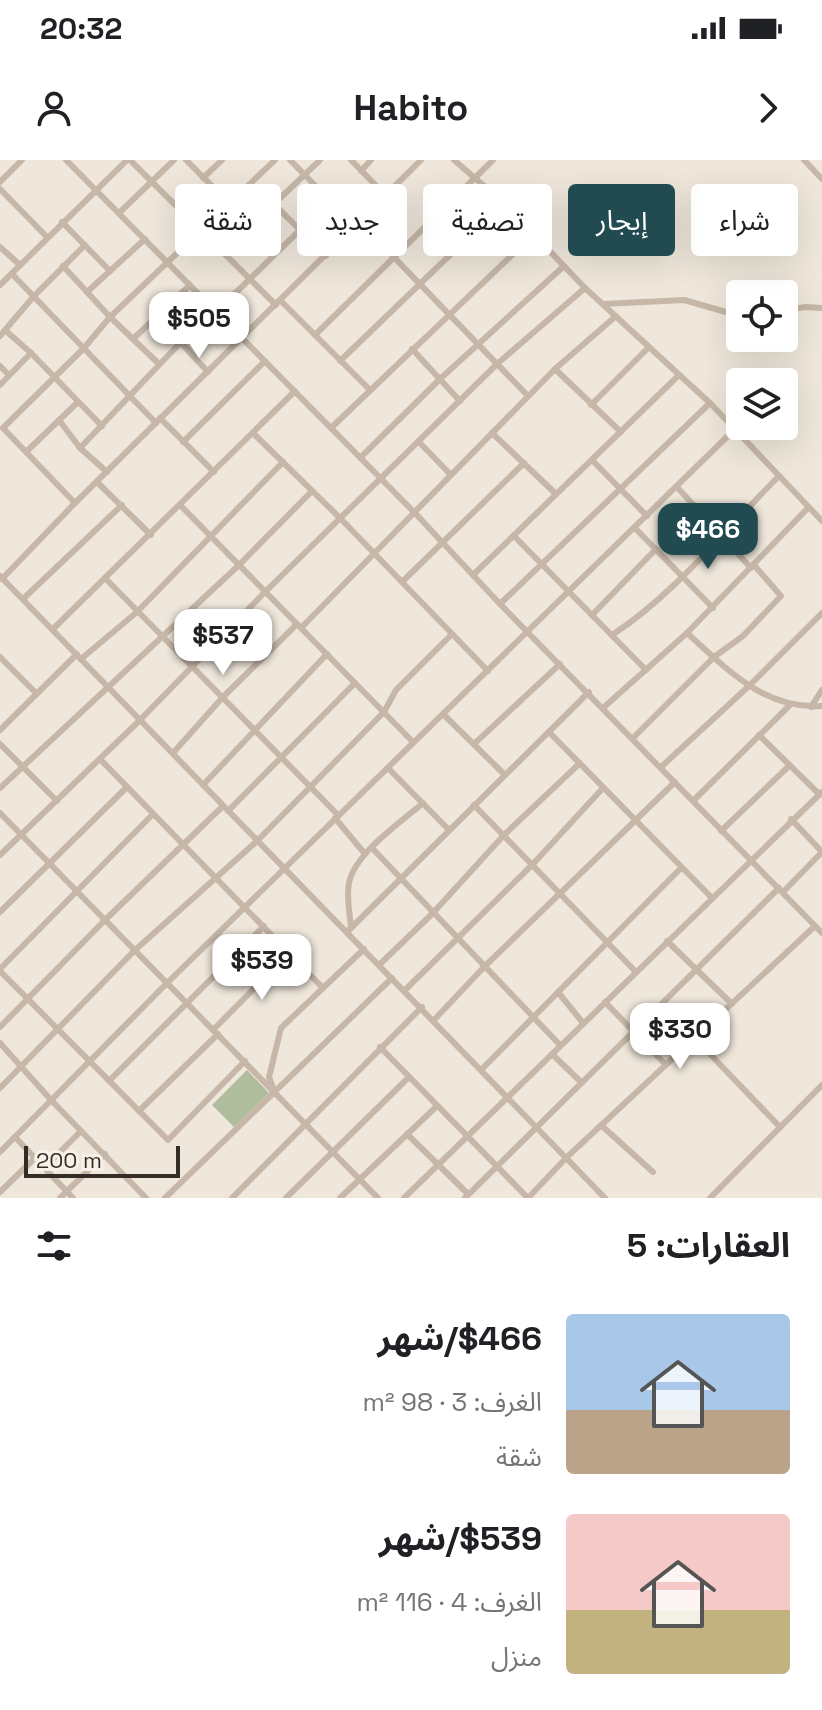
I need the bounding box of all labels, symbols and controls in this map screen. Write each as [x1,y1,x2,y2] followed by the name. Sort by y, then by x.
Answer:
[40,9,122,48] text: 20:32
[354,85,468,131] text: Habito
[32,86,76,130] icon: person
[746,86,790,130] icon: forward
[175,184,281,256] chip: شقة
[297,184,407,256] chip: جديد
[423,184,552,256] chip: تصفية
[568,184,675,256] chip: إيجار
[691,184,798,256] chip: شراء
[726,280,798,440] map controls
[726,280,798,352] button: locate
[152,292,246,360] pin: $505
[167,301,231,335] text: $505
[726,368,798,440] button: layers
[661,503,755,571] pin: $466
[676,512,740,546] text: $466
[176,609,270,677] pin: $537
[192,618,254,652] text: $537
[215,934,309,1002] pin: $539
[230,943,294,977] text: $539
[633,1003,727,1071] pin: $330
[648,1012,712,1046] text: $330
[24,1142,180,1178] scale bar
[36,1146,102,1174] text: 200 m
[32,1224,76,1268] icon: filters
[627,1224,790,1267] text: العقارات: 5
[378,1317,542,1360] text: $466/شهر
[630,1346,726,1442] icon: home
[363,1385,542,1419] text: الغرف: 3 · 98 m²
[496,1440,542,1474] text: شقة
[379,1517,542,1560] text: $539/شهر
[630,1546,726,1642] icon: home
[356,1585,542,1619] text: الغرف: 4 · 116 m²
[491,1640,542,1674] text: منزل

